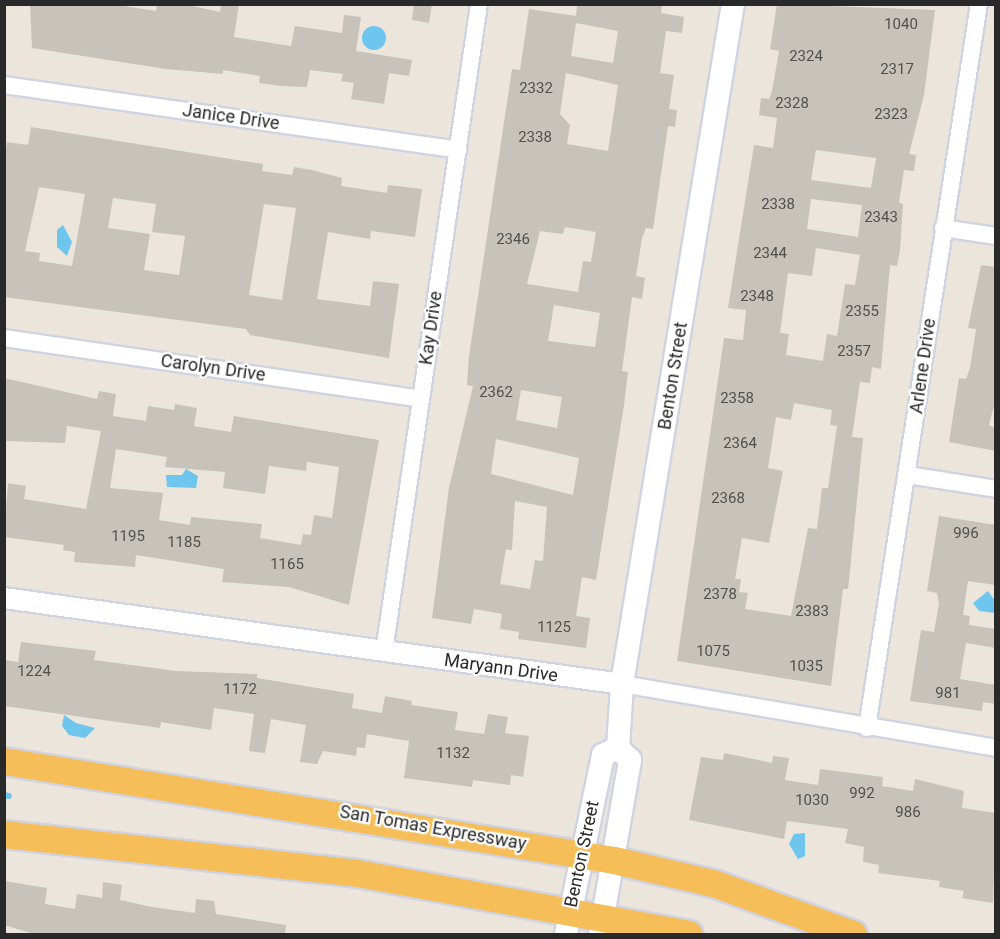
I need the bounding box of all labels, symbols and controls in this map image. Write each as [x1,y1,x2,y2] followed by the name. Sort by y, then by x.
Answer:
[884,16,918,34] house number: 1040
[789,48,823,66] house number: 2324
[880,61,914,79] house number: 2317
[519,80,553,98] house number: 2332
[775,95,809,113] house number: 2328
[181,99,281,135] street label: Janice Drive
[874,106,908,124] house number: 2323
[518,129,552,147] house number: 2338
[761,196,795,214] house number: 2338
[864,209,898,227] house number: 2343
[496,231,530,249] house number: 2346
[753,245,787,263] house number: 2344
[740,288,774,306] house number: 2348
[415,290,447,366] street label: Kay Drive
[845,303,879,321] house number: 2355
[906,317,940,415] street label: Arlene Drive
[654,321,692,431] street label: Benton Street
[837,343,871,361] house number: 2357
[159,350,267,386] street label: Carolyn Drive
[479,384,513,402] house number: 2362
[720,390,754,408] house number: 2358
[723,435,757,453] house number: 2364
[711,490,745,508] house number: 2368
[953,525,979,543] house number: 996
[111,528,145,546] house number: 1195
[167,534,201,552] house number: 1185
[270,556,304,574] house number: 1165
[703,586,737,604] house number: 2378
[795,603,829,621] house number: 2383
[537,619,571,637] house number: 1125
[696,643,730,661] house number: 1075
[443,649,559,687] street label: Maryann Drive
[789,658,823,676] house number: 1035
[17,663,51,681] house number: 1224
[223,681,257,699] house number: 1172
[935,685,961,703] house number: 981
[436,745,470,763] house number: 1132
[849,785,875,803] house number: 992
[795,792,829,810] house number: 1030
[560,799,604,909] street label: Benton Street
[338,801,528,855] street label: San Tomas Expressway
[895,804,921,822] house number: 986

